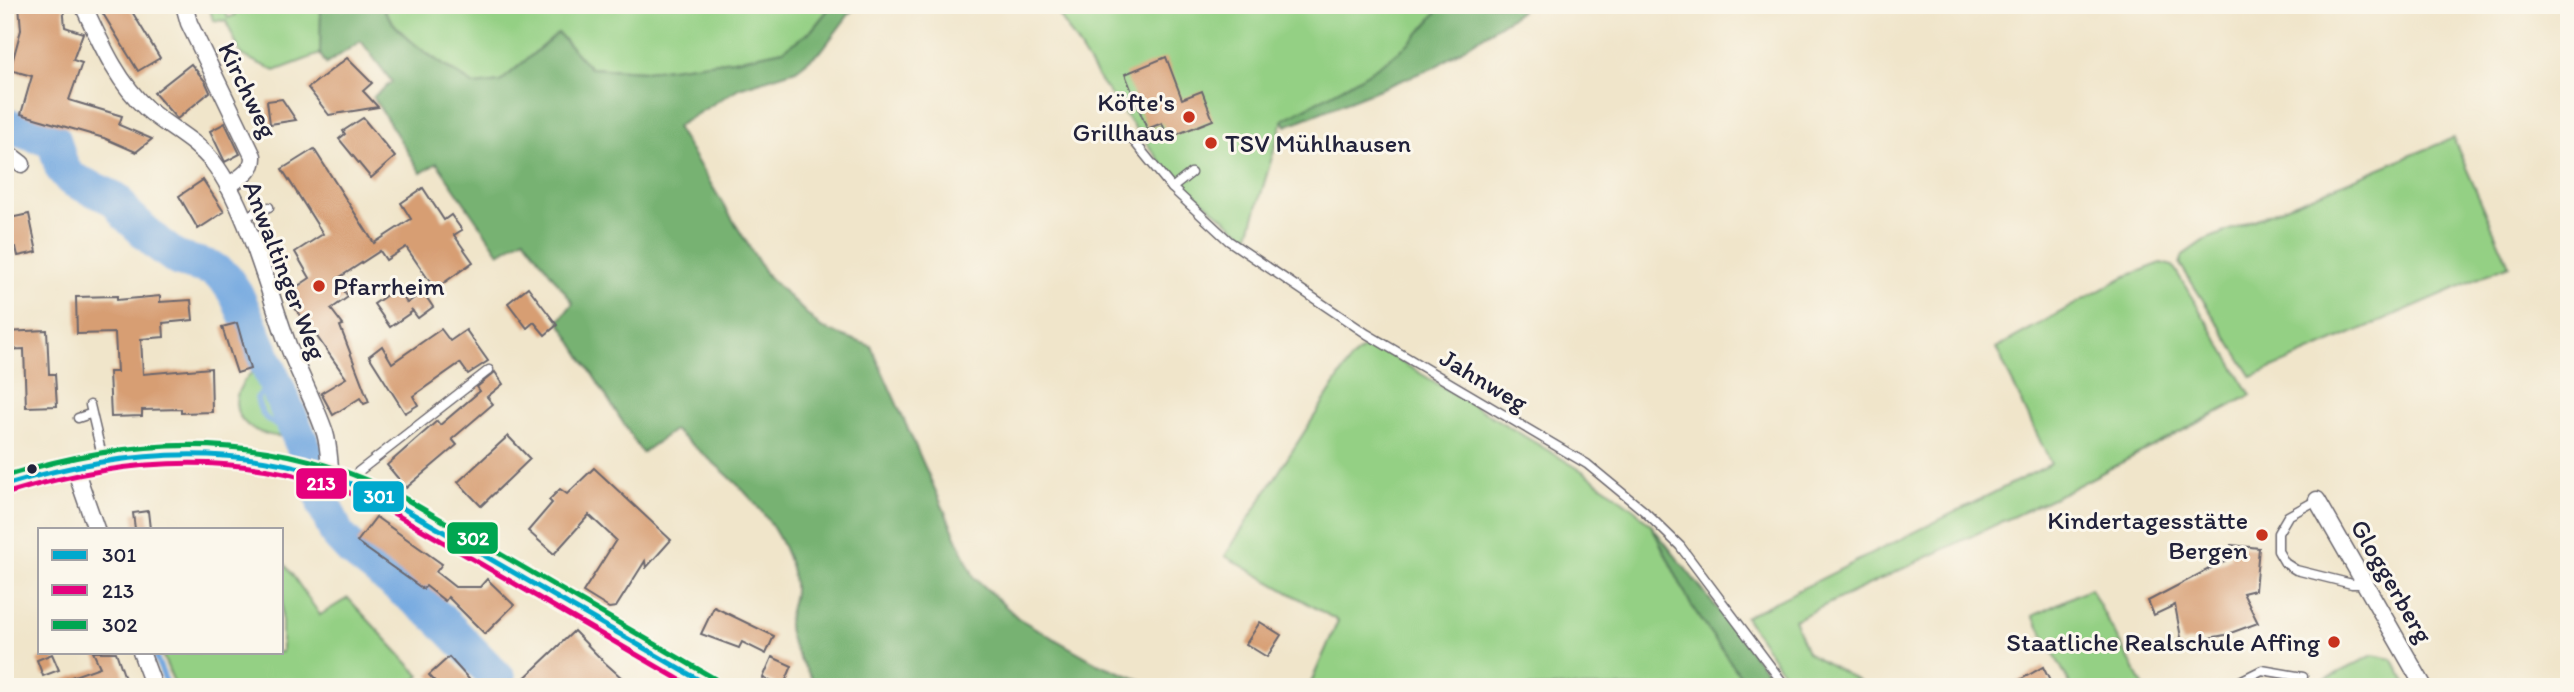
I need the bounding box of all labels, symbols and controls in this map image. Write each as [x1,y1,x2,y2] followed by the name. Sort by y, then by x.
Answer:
[211,37,285,144] street label: Kirchweg
[1073,86,1175,148] place label: Köfte's Grillhaus
[1181,109,1197,125] marker: Köfte's Grillhaus
[1225,127,1411,159] place label: TSV Mühlhausen
[1203,135,1219,151] marker: TSV Mühlhausen
[236,176,334,365] street label: Anwaltinger Weg
[333,270,445,302] place label: Pfarrheim
[311,278,327,294] marker: Pfarrheim
[1434,341,1534,419] street label: Jahnweg
[25,462,39,476] unlabelled marker
[295,467,348,500] line badge: 213
[306,472,336,495] text: 213
[352,480,405,513] line badge: 301
[364,485,395,508] text: 301
[2047,504,2248,566] place label: Kindertagesstätte Bergen
[2344,513,2441,649] street label: Gloggerberg
[446,521,499,555] line badge: 302
[457,527,489,550] text: 302
[2254,527,2270,543] marker: Kindertagesstätte Bergen
[38,528,284,654] legend
[102,542,136,567] text: 301
[102,578,134,603] text: 213
[102,612,137,637] text: 302
[2006,626,2321,658] place label: Staatliche Realschule Affing
[2326,634,2342,650] marker: Staatliche Realschule Affing

